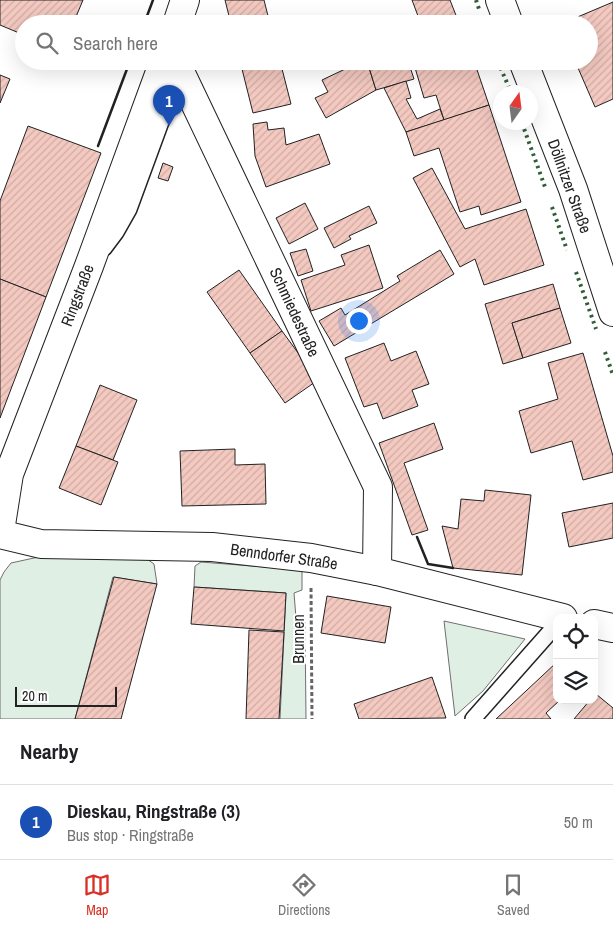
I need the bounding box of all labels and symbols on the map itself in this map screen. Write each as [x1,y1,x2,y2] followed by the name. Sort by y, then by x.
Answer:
[153,85,185,126] pin: 1
[493,85,538,130] north arrow
[543,136,597,236] street label: Döllnitzer Straße
[55,261,99,329] street label: Ringstraße
[265,264,325,360] street label: Schmiedestraße
[346,308,372,334] your location
[229,538,339,574] street label: Benndorfer Straße
[287,614,309,664] street label: Brunnen
[15,684,118,707] scale bar

